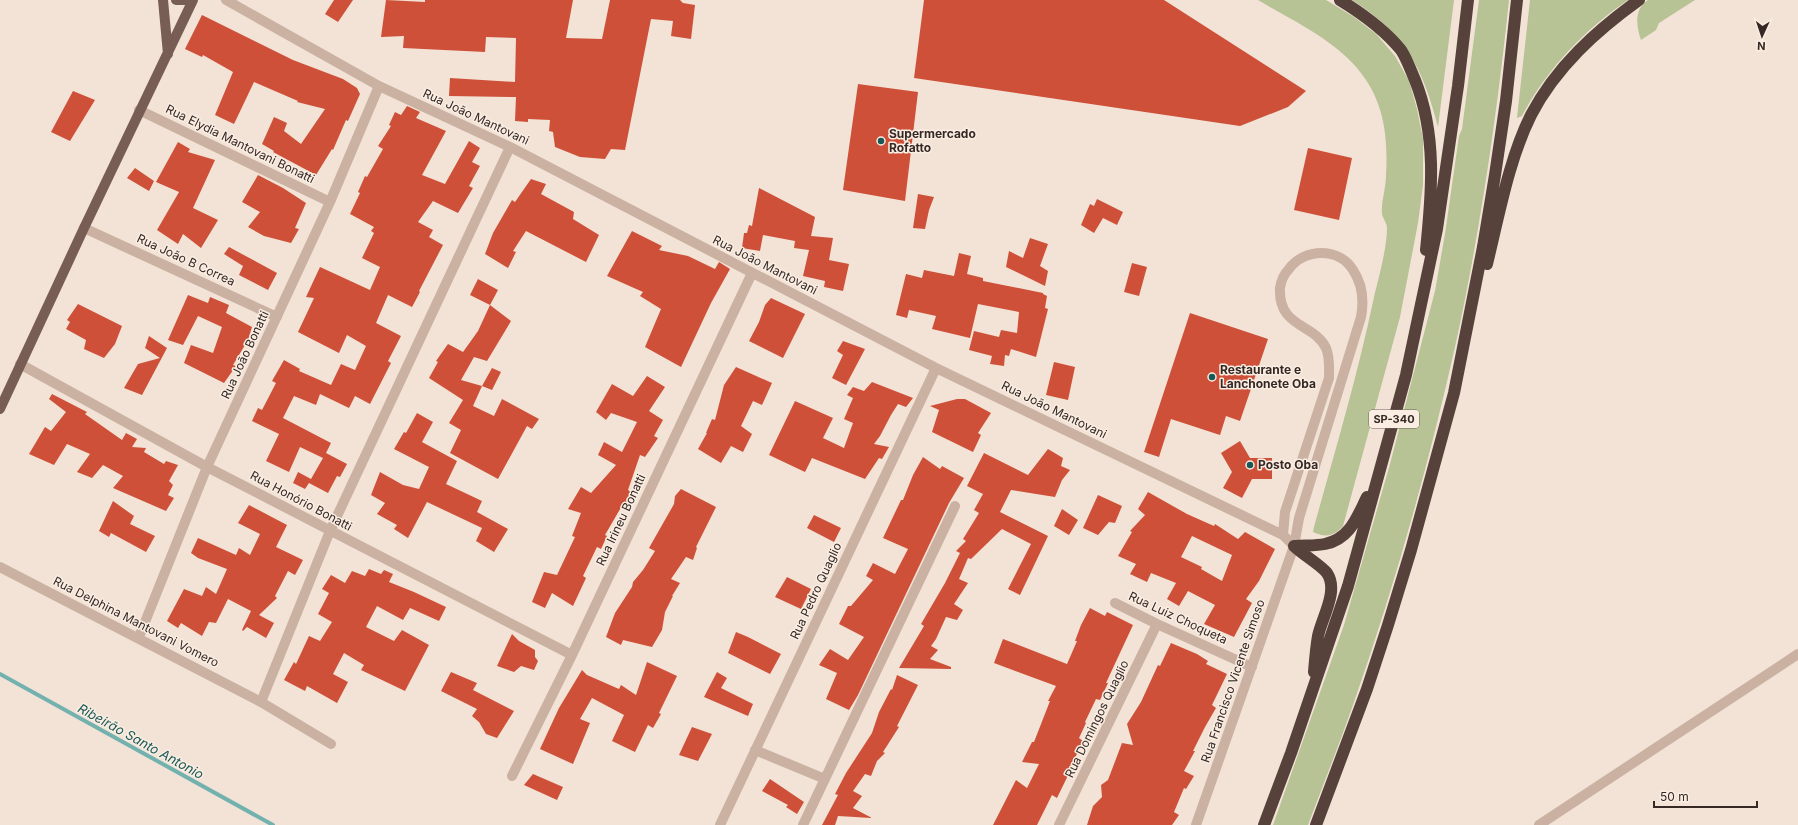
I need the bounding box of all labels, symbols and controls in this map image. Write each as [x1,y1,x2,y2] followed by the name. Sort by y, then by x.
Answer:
[1742,16,1782,56] north arrow
[1757,39,1766,53] text: N
[421,85,532,148] street label: Rua João Mantovani
[163,101,317,186] street label: Rua Elydia Mantovani Bonatti
[889,126,976,155] place label: Supermercado Rofatto
[876,136,886,146] marker: Supermercado Rofatto
[135,230,238,289] street label: Rua João B Correa
[710,232,820,297] street label: Rua João Mantovani
[218,308,272,401] street label: Rua João Bonatti
[1220,362,1316,391] place label: Restaurante e Lanchonete Oba
[1207,372,1217,382] marker: Restaurante e Lanchonete Oba
[999,378,1109,442] street label: Rua João Mantovani
[1369,410,1419,428] road number: SP-340
[1258,457,1318,472] place label: Posto Oba
[1245,460,1255,470] marker: Posto Oba
[248,467,355,534] street label: Rua Honório Bonatti
[593,471,648,568] street label: Rua Irineu Bonatti
[787,540,845,642] street label: Rua Pedro Quaglio
[51,573,222,670] street label: Rua Delphina Mantovani Vomero
[1127,588,1230,647] street label: Rua Luiz Choqueta
[1197,597,1268,764] street label: Rua Francisco Vicente Simoso
[1062,658,1132,780] street label: Rua Domingos Quaglio
[75,700,207,782] water label: Ribeirão Santo Antonio
[1654,783,1757,809] scale bar
[1660,789,1689,804] text: 50 m

